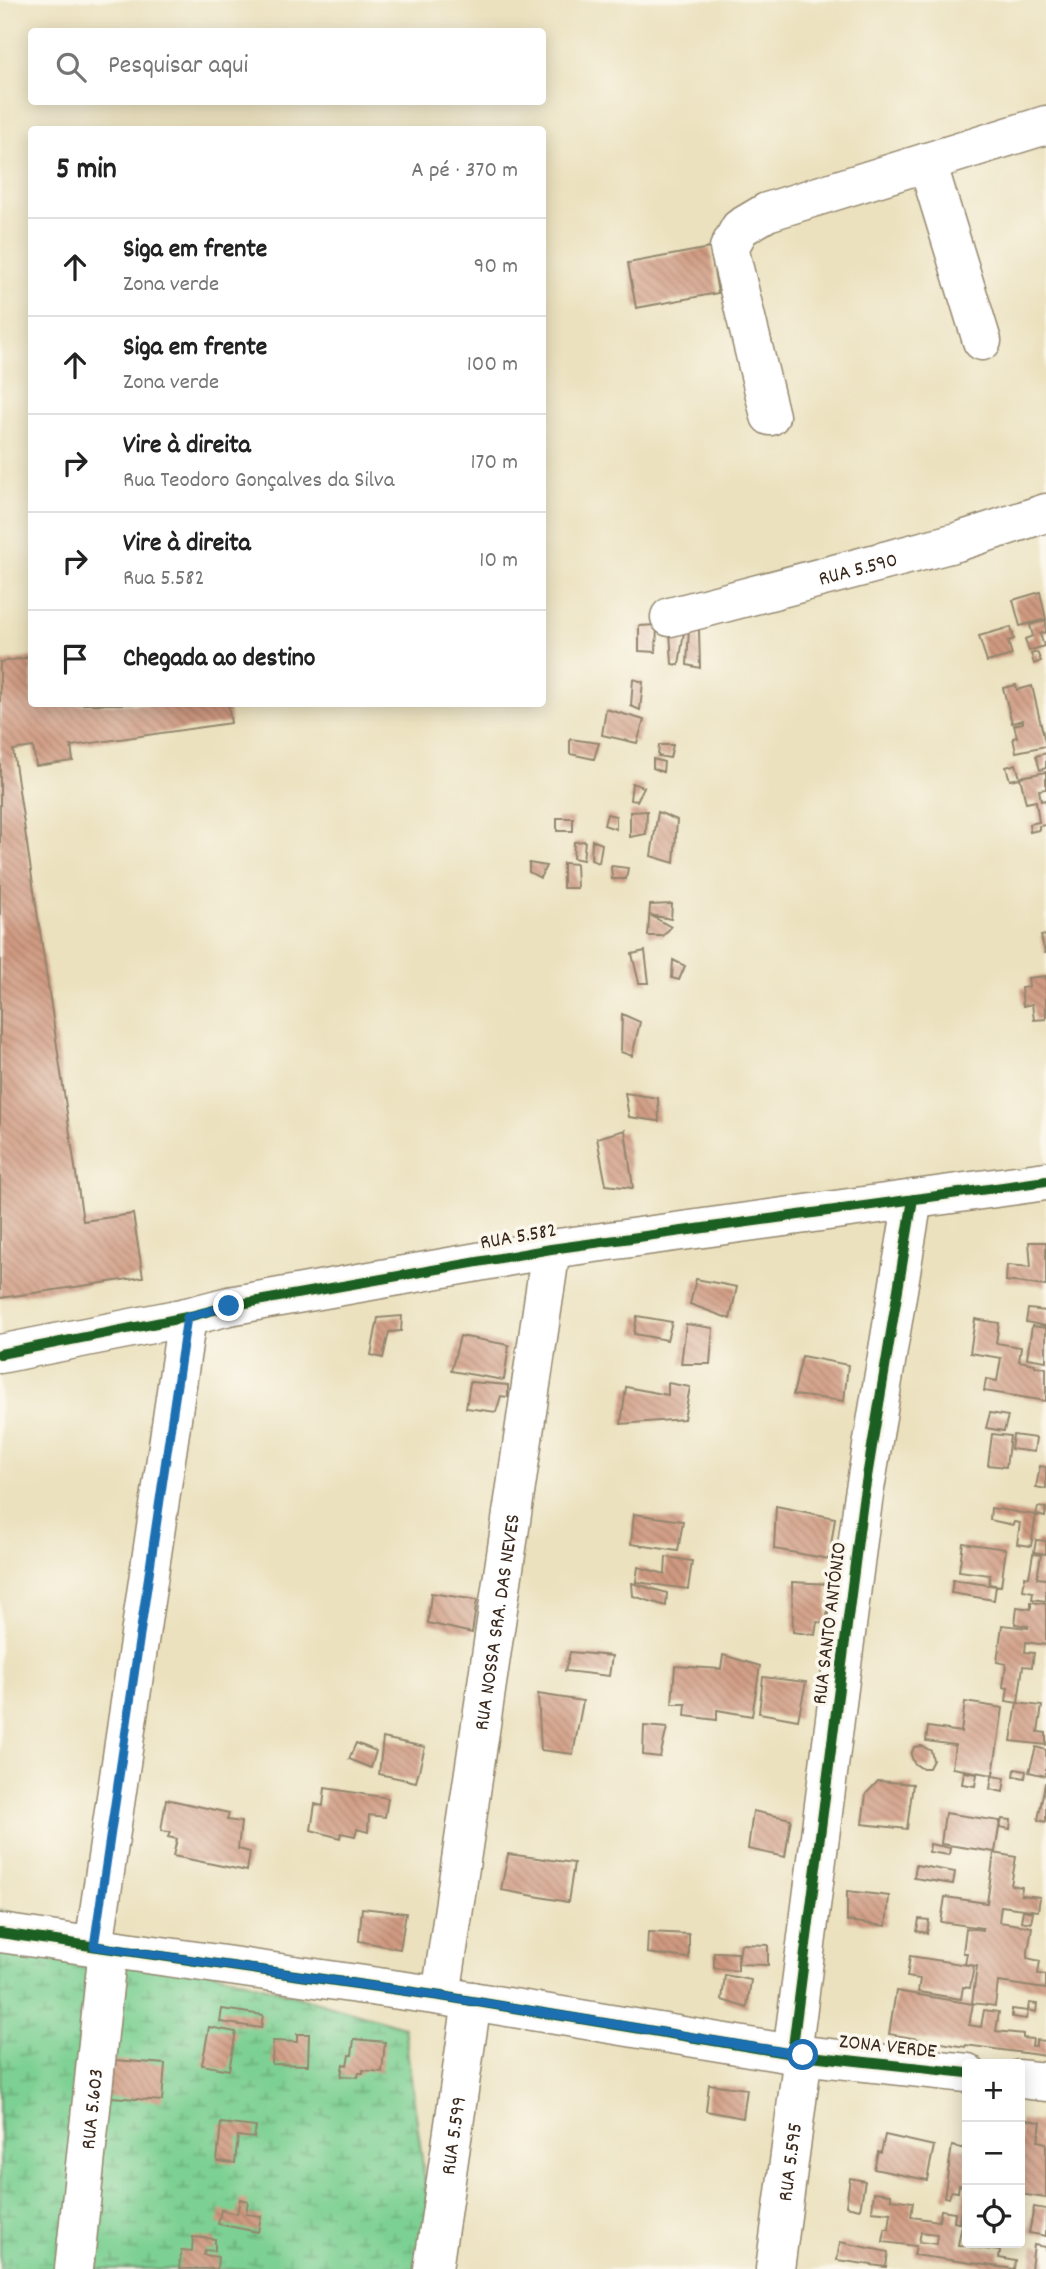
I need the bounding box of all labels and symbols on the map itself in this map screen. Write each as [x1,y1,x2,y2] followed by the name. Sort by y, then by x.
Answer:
[816,546,901,596] street label: RUA 5.590
[478,1216,559,1259] street label: RUA 5.582
[213,1290,244,1321] route end
[468,1512,530,1733] street label: RUA NOSSA SRA. DAS NEVES
[806,1540,856,1706] street label: RUA SANTO ANTÓNIO
[837,2028,939,2068] street label: ZONA VERDE
[787,2039,818,2070] route start
[75,2067,113,2151] street label: RUA 5.603
[435,2095,476,2177] street label: RUA 5.599
[772,2121,812,2203] street label: RUA 5.595

